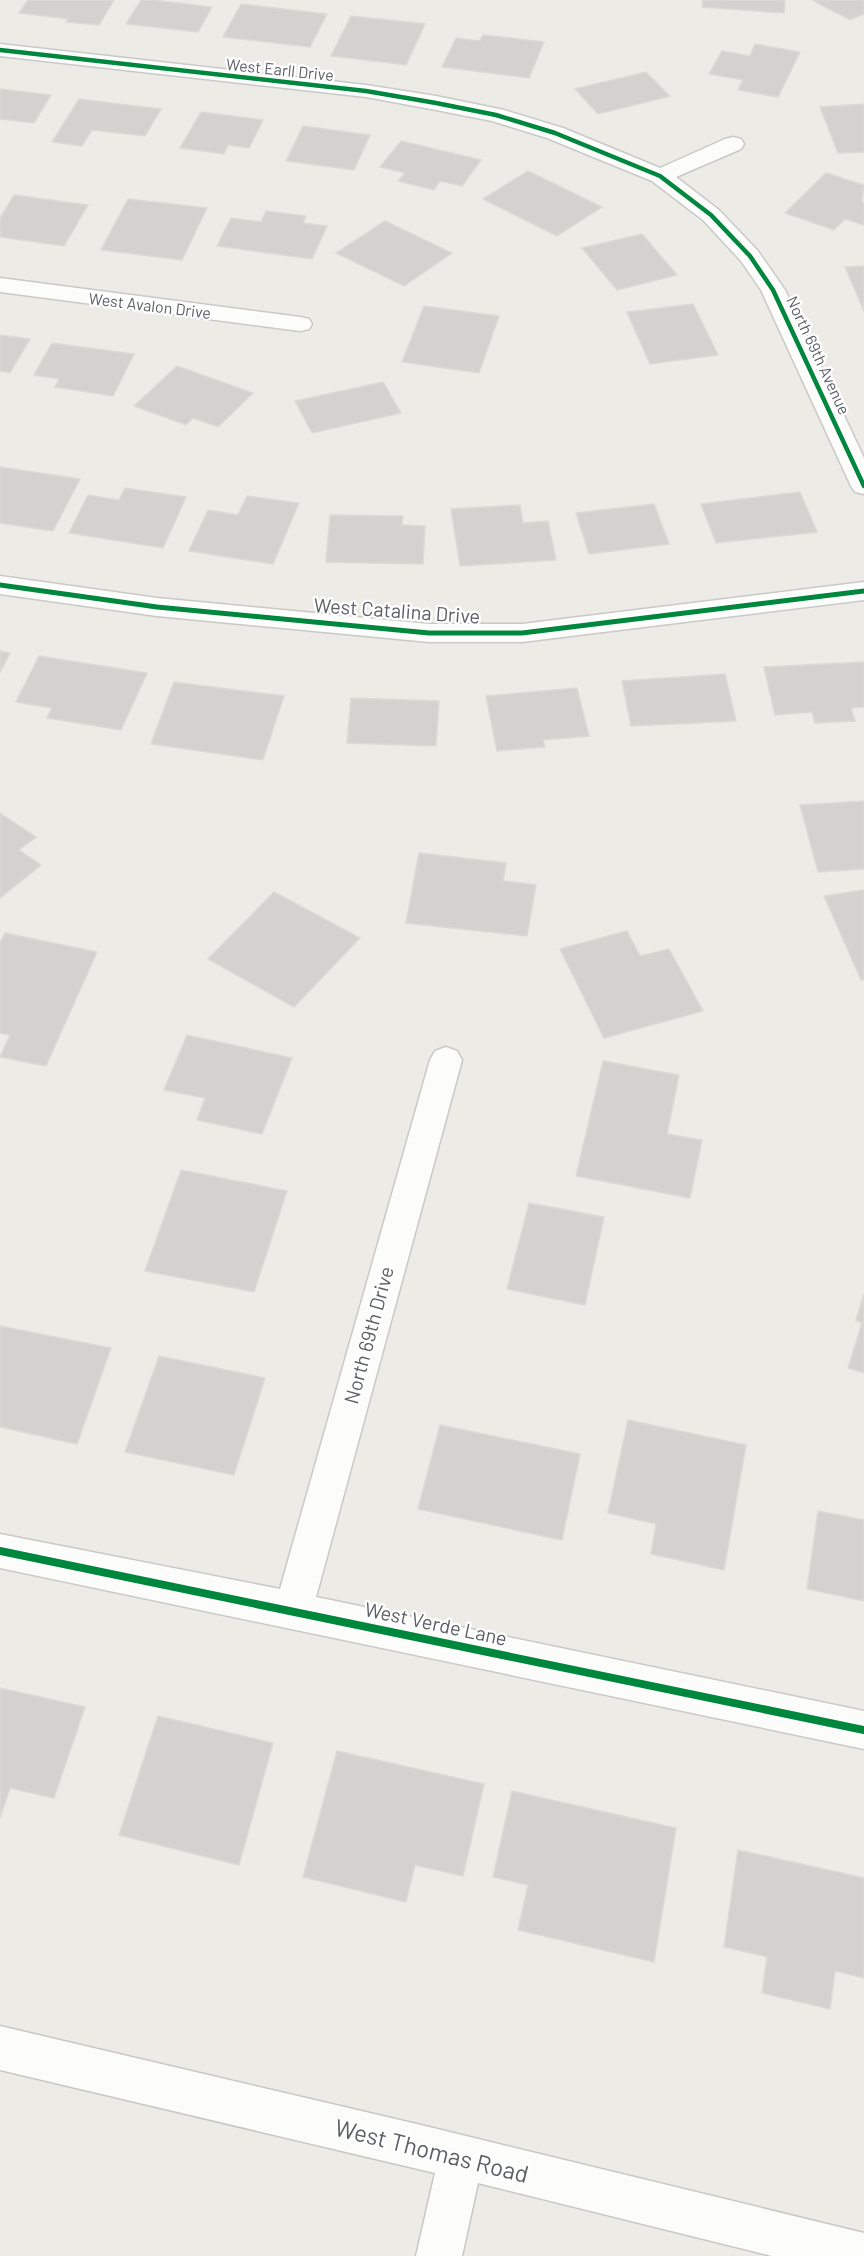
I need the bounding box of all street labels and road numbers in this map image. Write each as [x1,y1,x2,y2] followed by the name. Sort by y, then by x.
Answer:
[225,54,335,84] street label: West Earll Drive
[88,288,212,322] street label: West Avalon Drive
[783,293,855,417] street label: North 69th Avenue
[313,592,481,628] street label: West Catalina Drive
[338,1264,398,1406] street label: North 69th Drive
[363,1596,509,1650] street label: West Verde Lane
[332,2112,532,2188] street label: West Thomas Road

